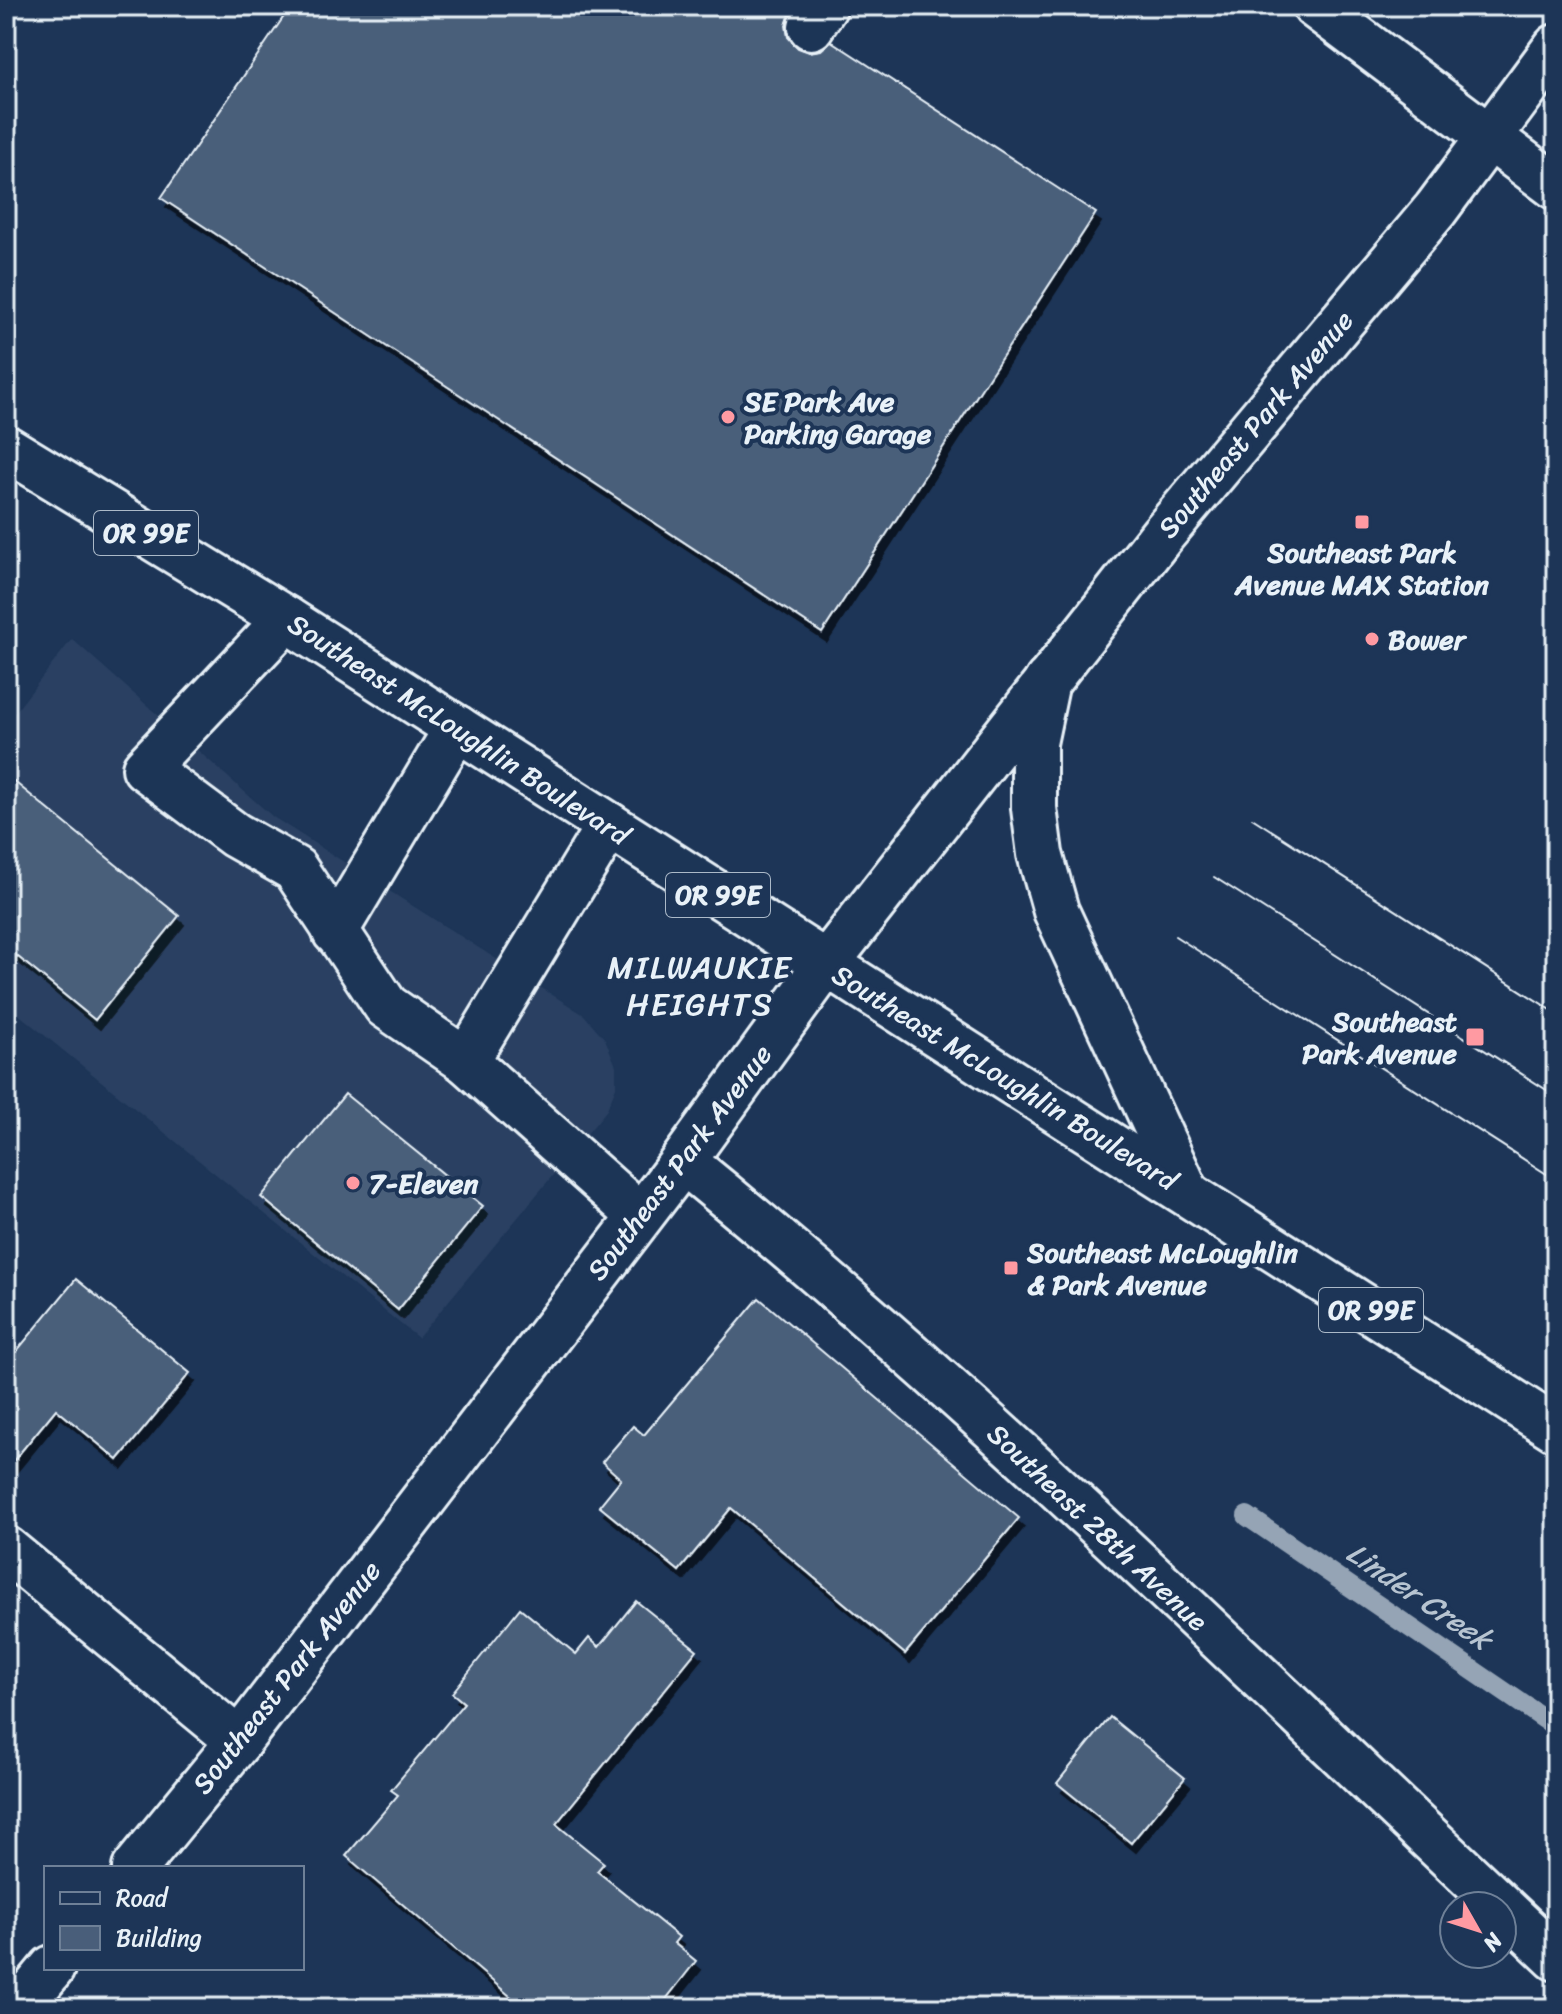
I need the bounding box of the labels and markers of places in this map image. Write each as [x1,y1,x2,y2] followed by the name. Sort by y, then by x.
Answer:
[743,377,932,458] place label: SE Park Ave Parking Garage
[719,408,737,426] marker: SE Park Ave Parking Garage
[1353,513,1371,531] marker: Southeast Park Avenue MAX Station
[1234,528,1490,609] place label: Southeast Park Avenue MAX Station
[1388,615,1468,664] place label: Bower
[1363,630,1381,648] marker: Bower
[1302,997,1458,1078] place label: Southeast Park Avenue
[1464,1026,1486,1048] marker: Southeast Park Avenue
[369,1159,479,1208] place label: 7-Eleven
[344,1174,362,1192] marker: 7-Eleven
[1026,1228,1299,1309] place label: Southeast McLoughlin & Park Avenue
[1002,1259,1020,1277] marker: Southeast McLoughlin & Park Avenue

